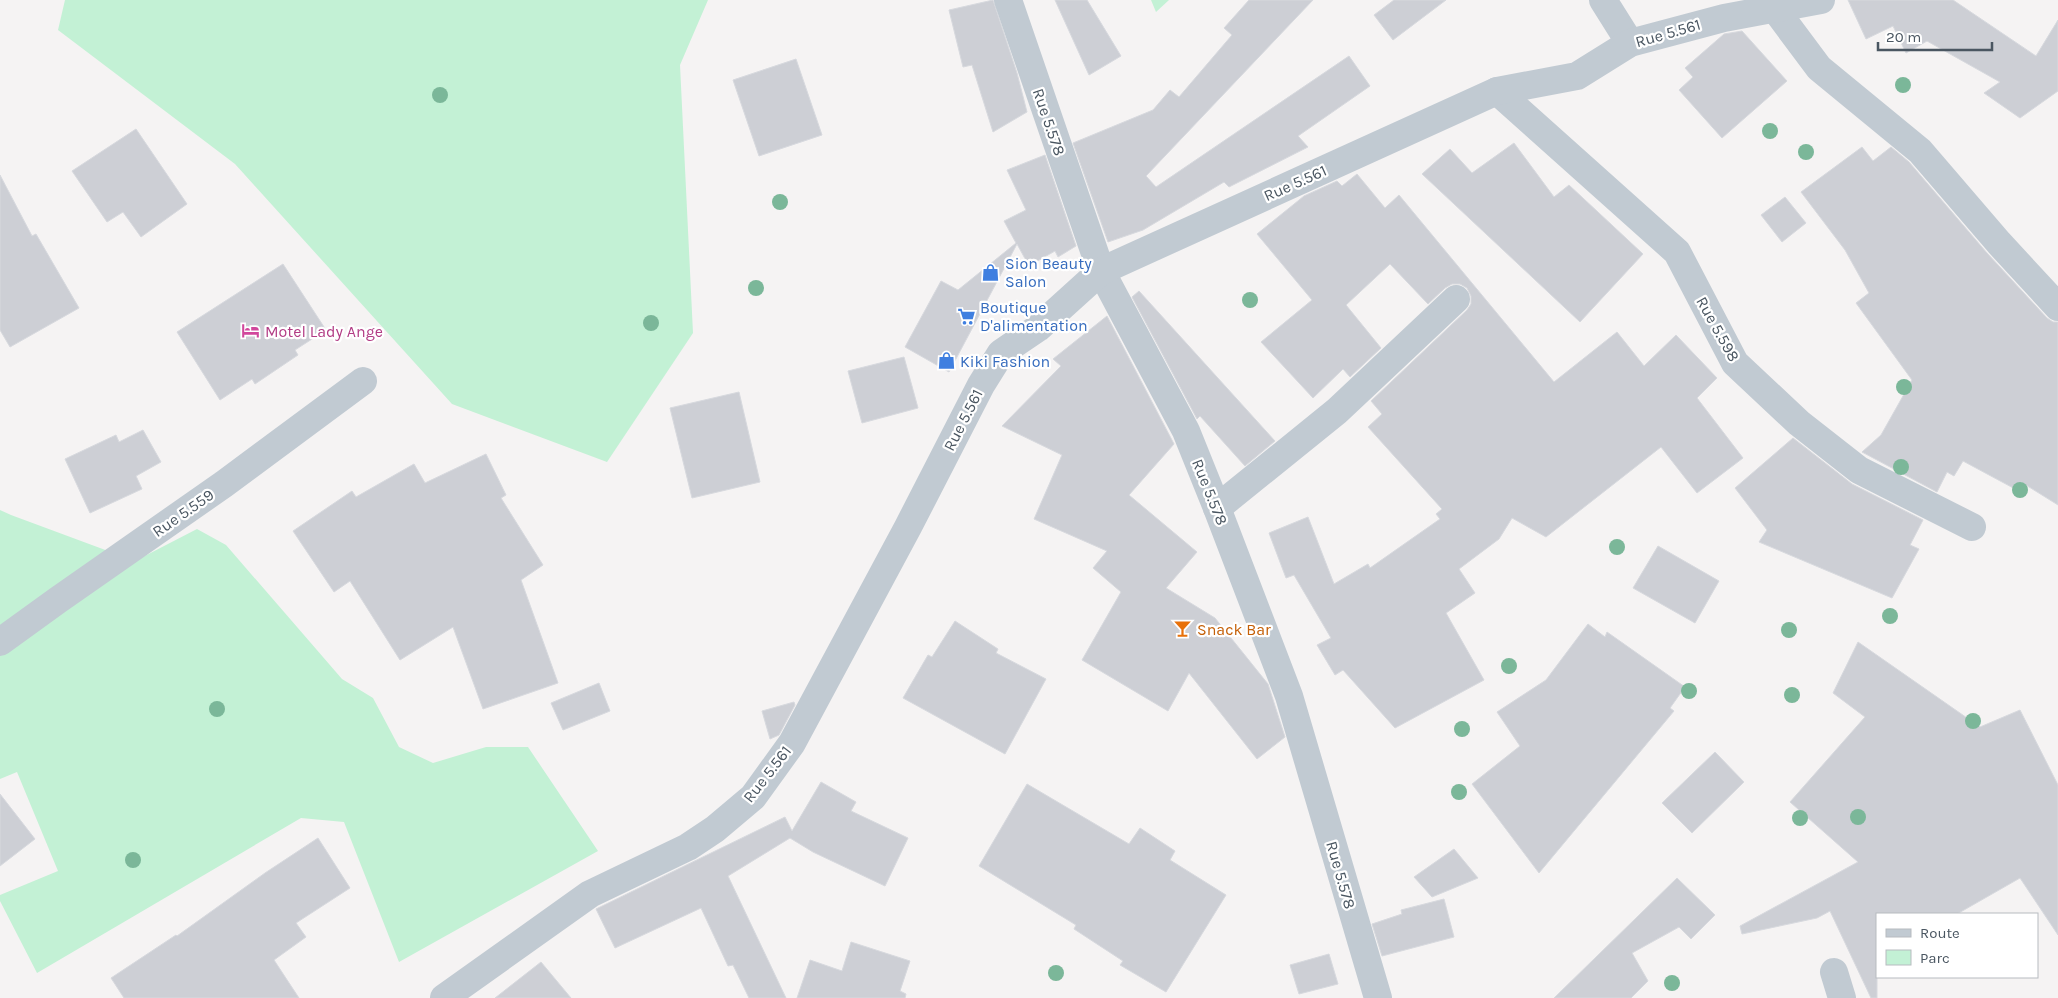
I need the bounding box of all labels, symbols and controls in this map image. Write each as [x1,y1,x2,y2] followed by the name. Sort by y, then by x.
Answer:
[1633,15,1703,51] street label: Rue 5.561
[1878,20,1992,52] scale bar
[1886,28,1921,46] text: 20 m
[1029,86,1069,158] street label: Rue 5.578
[1261,161,1329,205] street label: Rue 5.561
[1005,254,1092,291] place label: Sion Beauty Salon
[981,262,1001,282] shop icon: Sion Beauty Salon
[1692,293,1744,365] street label: Rue 5.598
[980,298,1088,335] place label: Boutique D'alimentation
[956,306,976,326] supermarket icon: Boutique D'alimentation
[241,321,261,341] hotel icon: Motel Lady Ange
[265,322,383,341] place label: Motel Lady Ange
[936,351,956,371] shop icon: Kiki Fashion
[960,352,1050,371] place label: Kiki Fashion
[939,386,987,454] street label: Rue 5.561
[1188,456,1232,528] street label: Rue 5.578
[149,485,217,541] street label: Rue 5.559
[1173,619,1193,639] bar icon: Snack Bar
[1197,620,1271,639] place label: Snack Bar
[739,742,795,806] street label: Rue 5.561
[1322,839,1360,911] street label: Rue 5.578
[1876,913,2038,978] legend
[1920,924,1960,942] text: Route
[1920,949,1950,967] text: Parc

